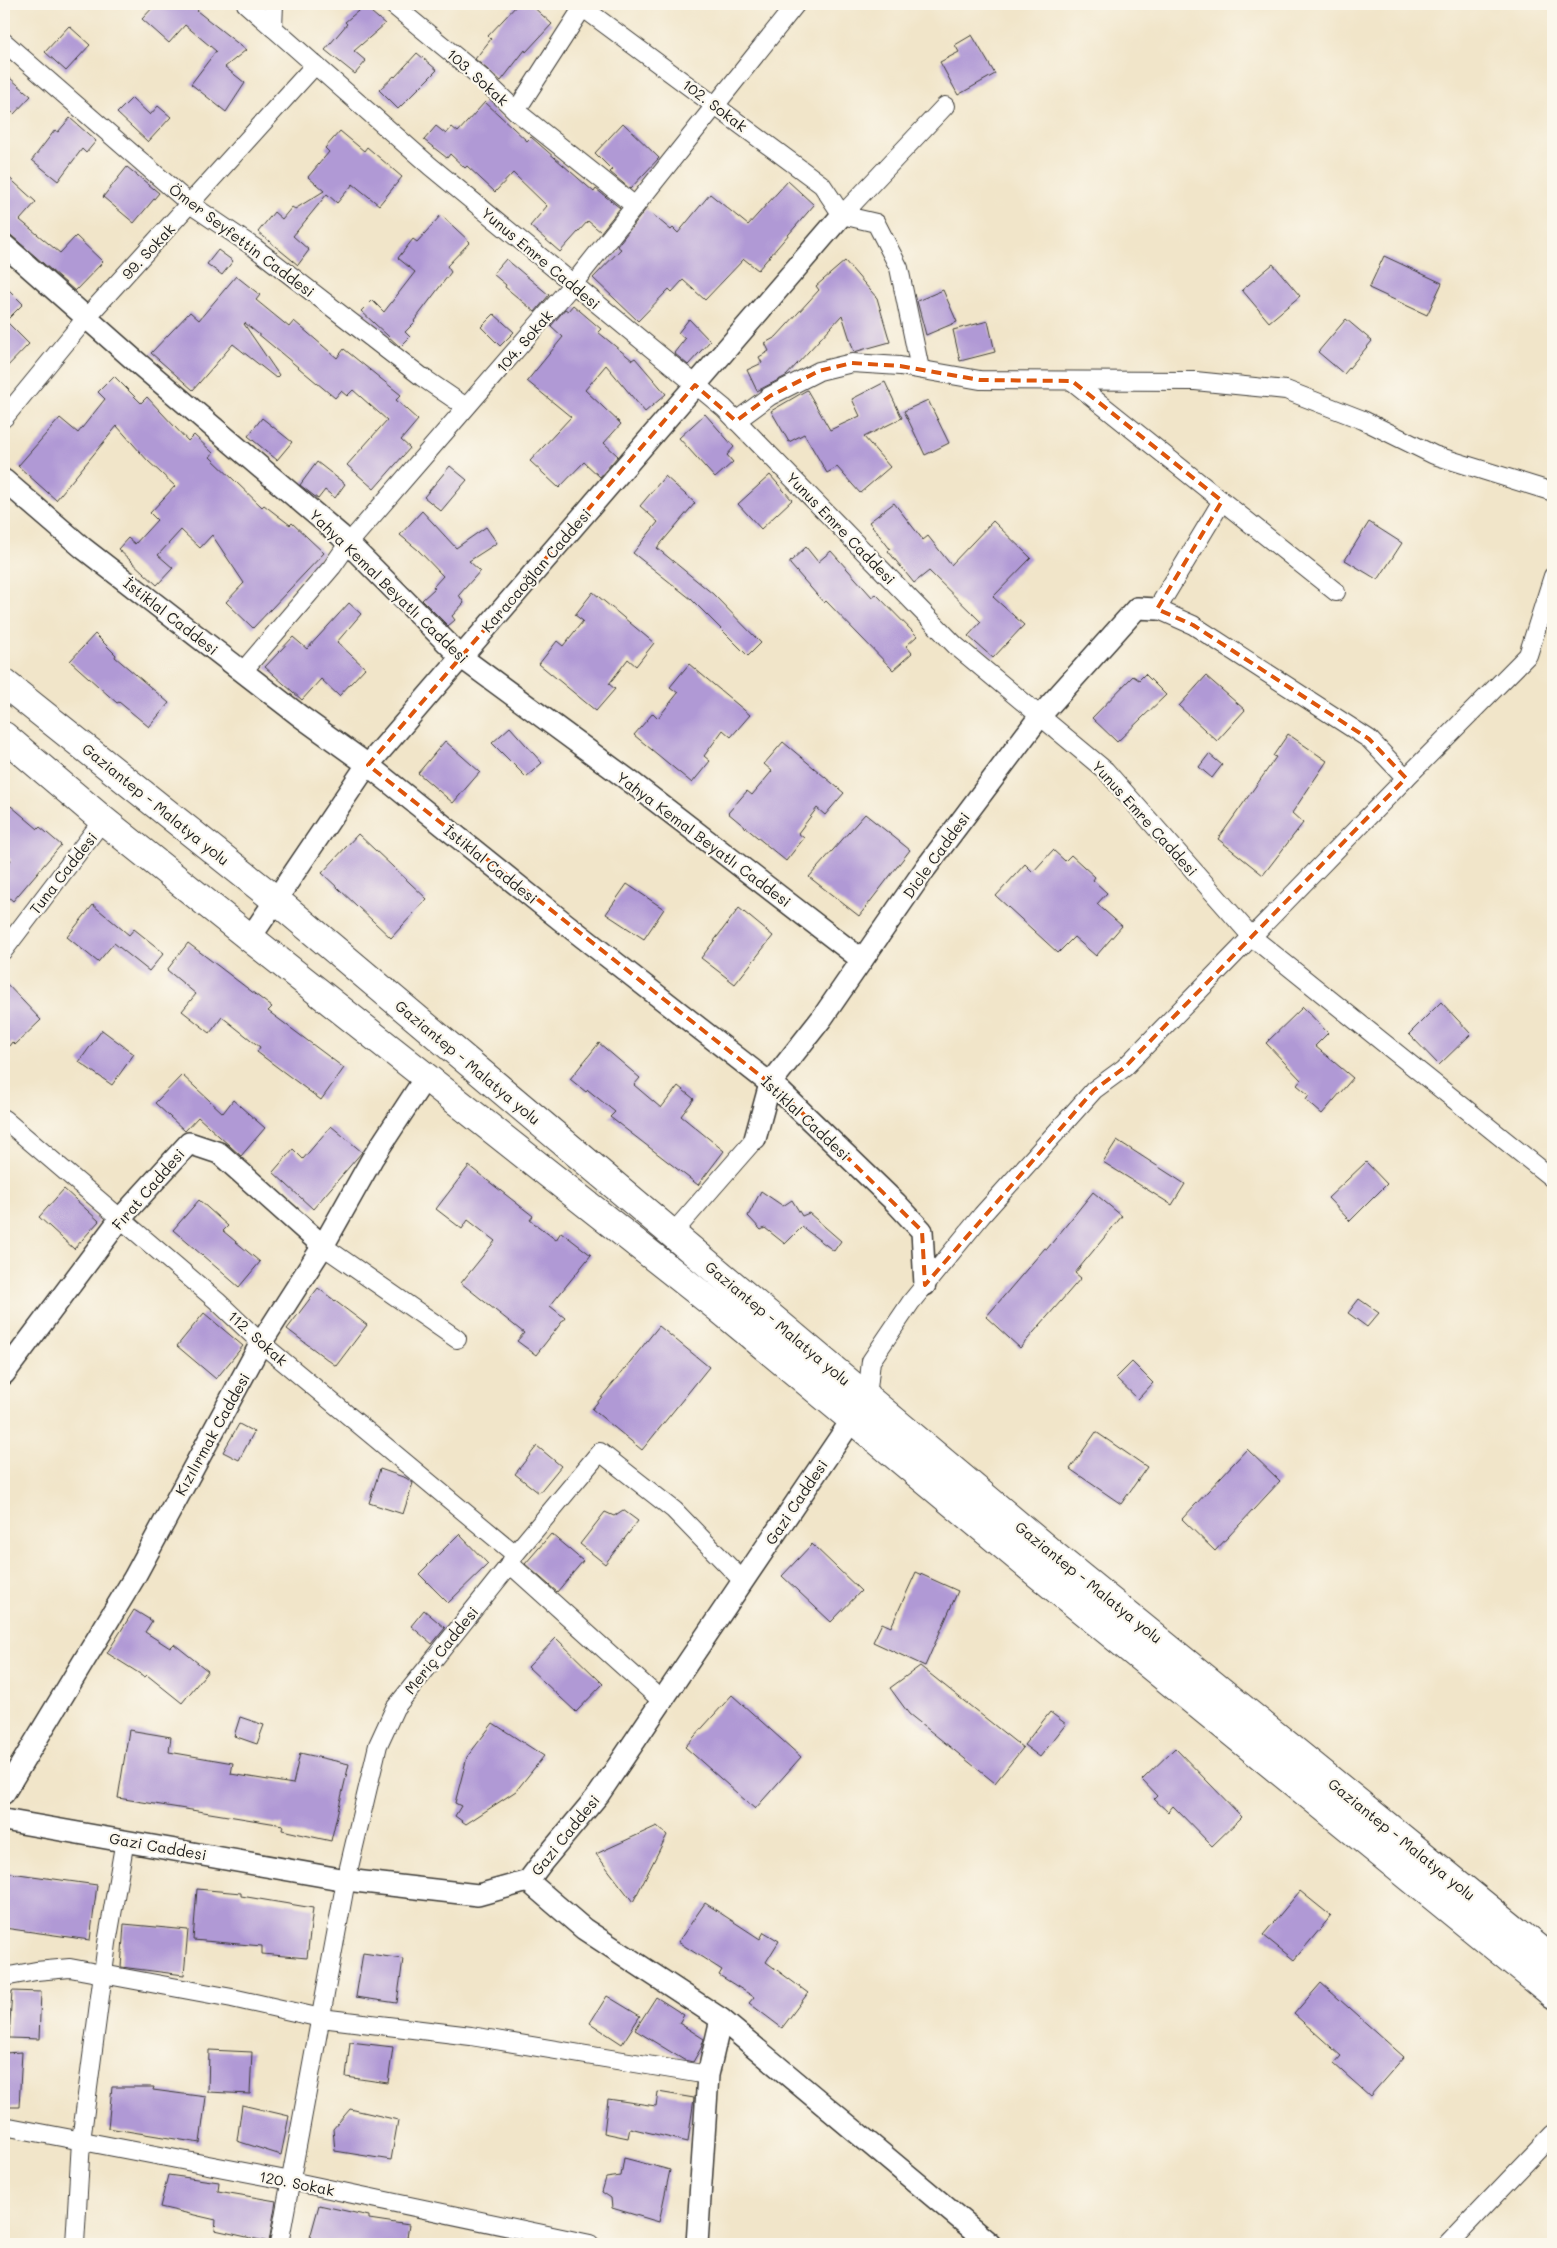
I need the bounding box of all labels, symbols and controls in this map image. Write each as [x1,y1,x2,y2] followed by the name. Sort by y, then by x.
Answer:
[443,44,513,110] street label: 103. Sokak
[679,74,751,136] street label: 102. Sokak
[165,179,319,301] street label: Ömer Seyfettin Caddesi
[477,202,605,314] street label: Yunus Emre Caddesi
[117,219,179,283] street label: 99. Sokak
[491,306,557,376] street label: 104. Sokak
[782,467,900,589] street label: Yunus Emre Caddesi
[477,504,595,636] street label: Karacaoğlan Caddesi
[305,505,473,667] street label: Yahya Kemal Beyatlı Caddesi
[120,573,222,659] street label: İstiklal Caddesi
[78,738,234,870] street label: Gaziantep - Malatya yolu
[1088,756,1202,880] street label: Yunus Emre Caddesi
[613,767,795,911] street label: Yahya Kemal Beyatlı Caddesi
[898,808,974,902] street label: Dicle Caddesi
[440,820,542,908] street label: İstiklal Caddesi
[25,828,101,918] street label: Tuna Caddesi
[391,995,545,1129] street label: Gaziantep - Malatya yolu
[757,1071,855,1165] street label: İstiklal Caddesi
[107,1144,189,1234] street label: Fırat Caddesi
[701,1256,855,1390] street label: Gaziantep - Malatya yolu
[224,1306,292,1370] street label: 112. Sokak
[170,1369,254,1499] street label: Kızılırmak Caddesi
[760,1456,832,1548] street label: Gazi Caddesi
[1011,1516,1167,1648] street label: Gaziantep - Malatya yolu
[399,1602,483,1698] street label: Meriç Caddesi
[1324,1773,1480,1905] street label: Gaziantep - Malatya yolu
[526,1790,604,1880] street label: Gazi Caddesi
[108,1828,208,1864] street label: Gazi Caddesi
[258,2166,336,2200] street label: 120. Sokak

